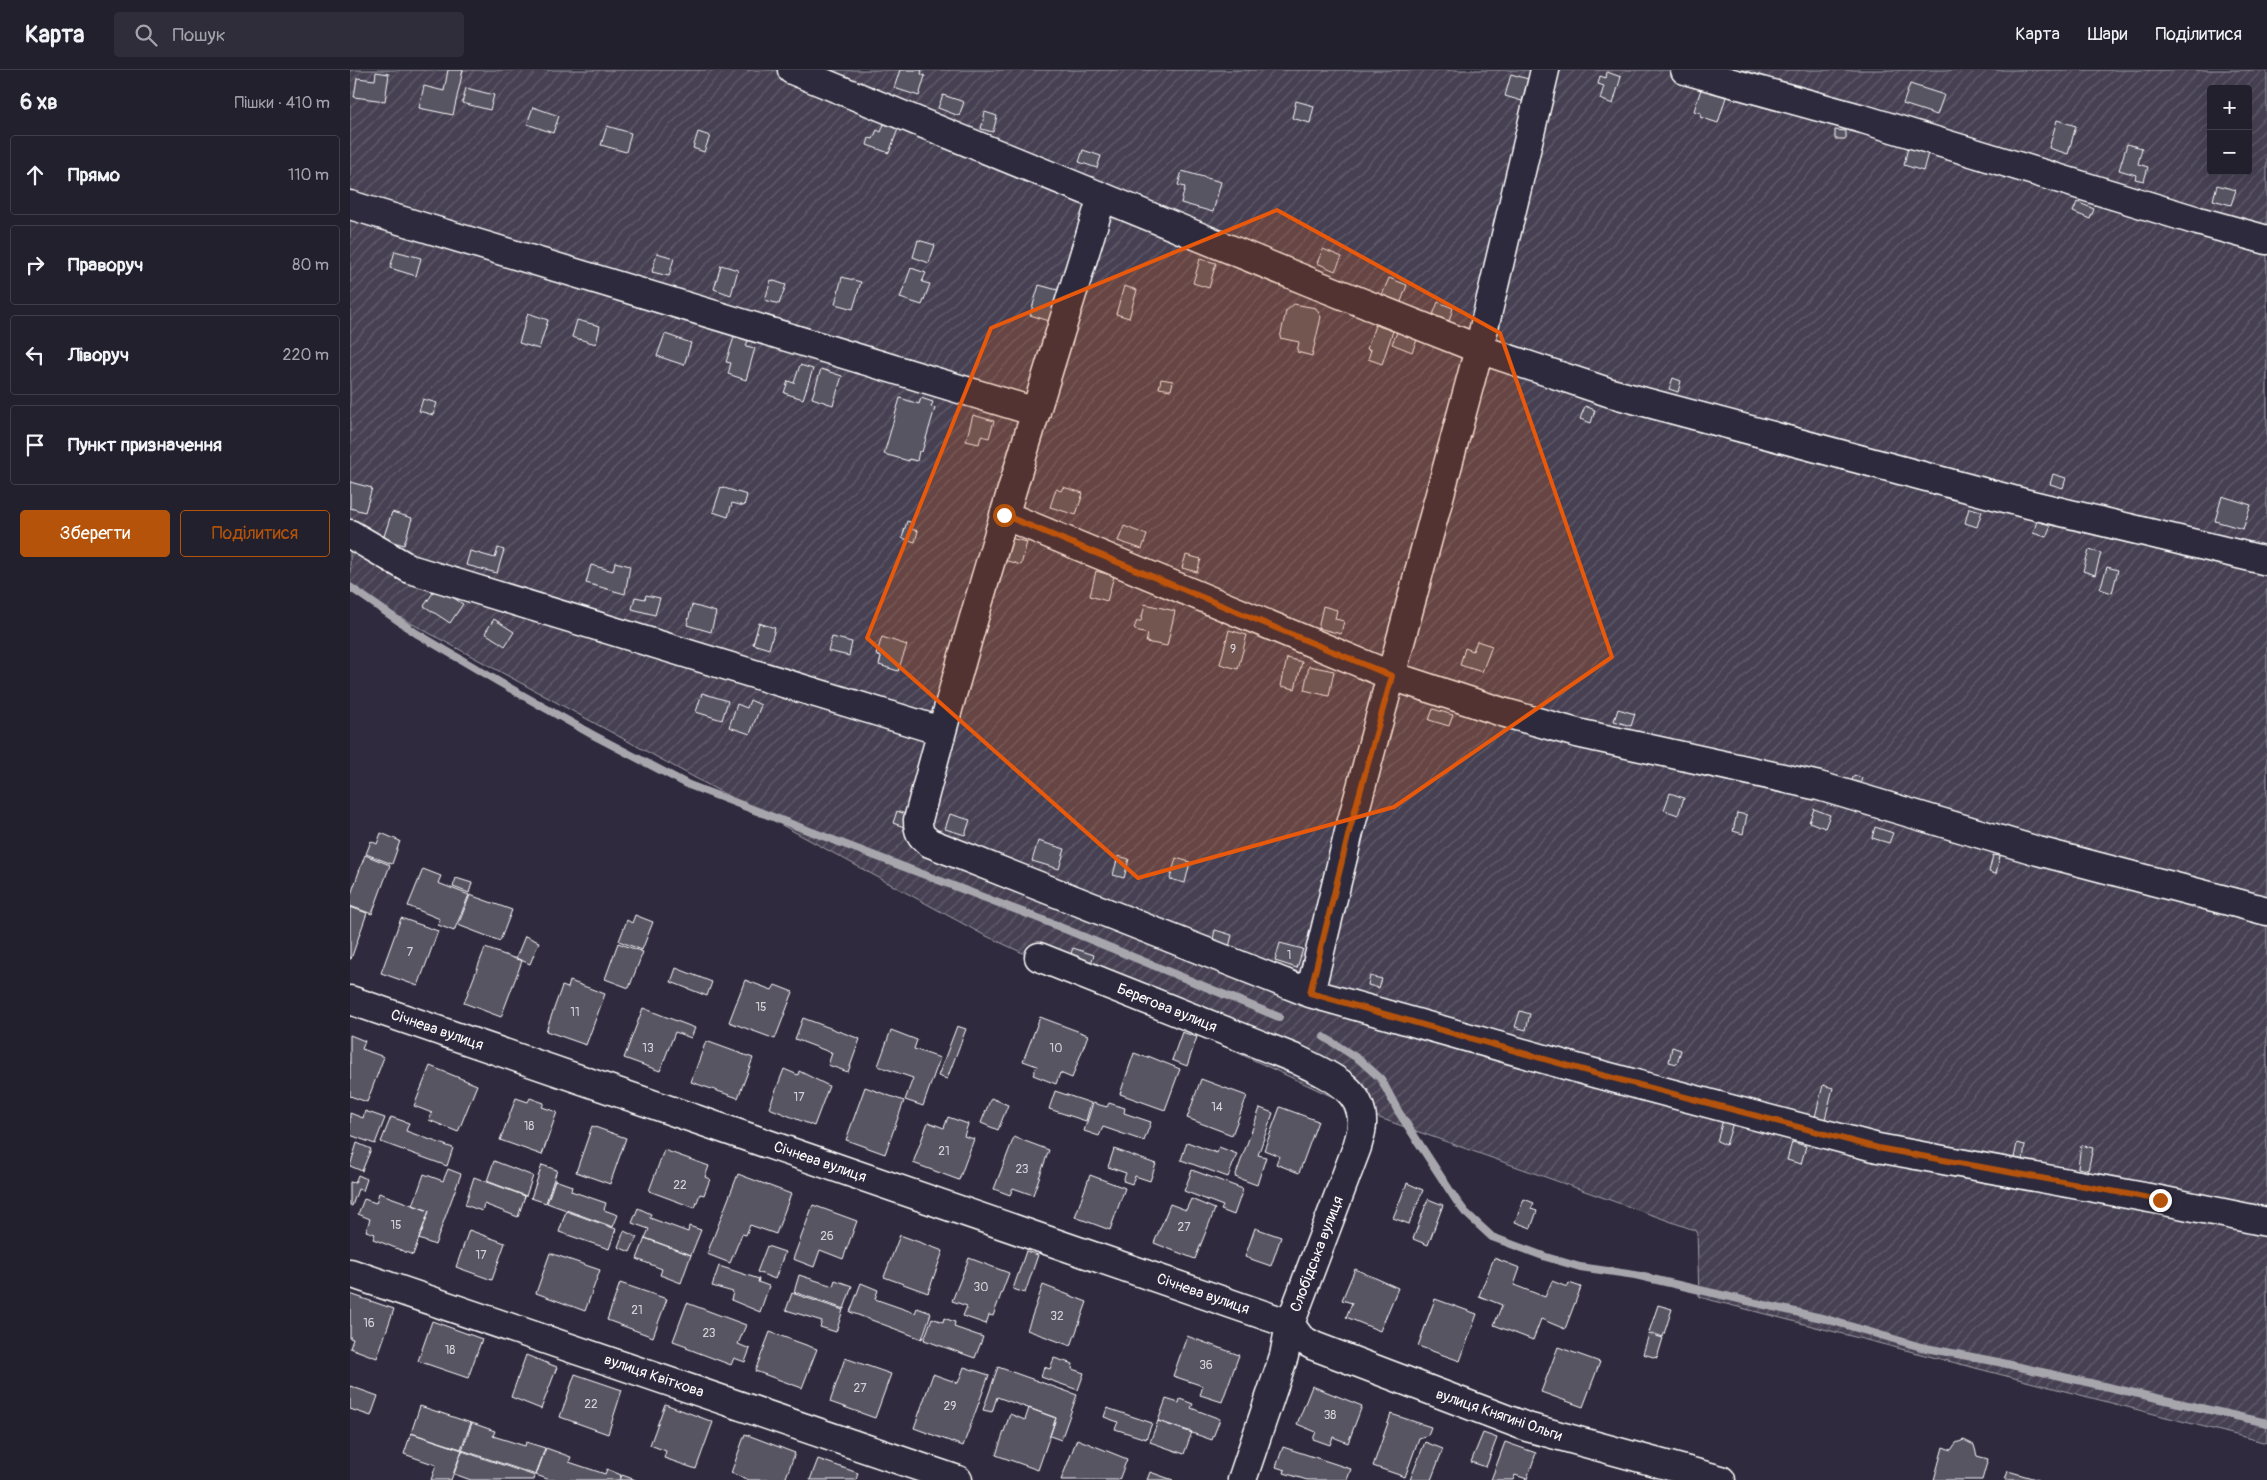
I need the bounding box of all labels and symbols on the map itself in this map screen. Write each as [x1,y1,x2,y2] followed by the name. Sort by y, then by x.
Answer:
[993,504,1016,527] route start
[1230,642,1236,657] house number: 9
[407,945,414,960] house number: 7
[1287,948,1291,963] house number: 1
[1114,979,1220,1037] street label: Берегова вулиця
[755,1000,767,1015] house number: 15
[388,1005,486,1055] street label: Січнева вулиця
[570,1005,580,1020] house number: 11
[642,1041,654,1056] house number: 13
[1050,1041,1062,1056] house number: 10
[793,1090,805,1105] house number: 17
[1211,1100,1223,1115] house number: 14
[524,1119,534,1134] house number: 18
[771,1137,869,1187] street label: Січнева вулиця
[938,1144,950,1159] house number: 21
[1015,1162,1029,1177] house number: 23
[673,1178,687,1193] house number: 22
[2149,1189,2172,1212] route end
[1286,1193,1348,1315] street label: Слобідська вулиця
[390,1218,402,1233] house number: 15
[1177,1220,1191,1235] house number: 27
[820,1229,834,1244] house number: 26
[475,1248,487,1263] house number: 17
[1154,1269,1252,1319] street label: Січнева вулиця
[974,1280,988,1295] house number: 30
[631,1303,643,1318] house number: 21
[1050,1309,1064,1324] house number: 32
[363,1316,375,1331] house number: 16
[702,1326,716,1341] house number: 23
[445,1343,455,1358] house number: 18
[602,1350,706,1402] street label: вулиця Квіткова
[1199,1358,1213,1373] house number: 36
[853,1381,867,1396] house number: 27
[1433,1384,1565,1446] street label: вулиця Княгині Ольги
[584,1397,598,1412] house number: 22
[944,1399,956,1414] house number: 29
[1324,1408,1336,1423] house number: 38

